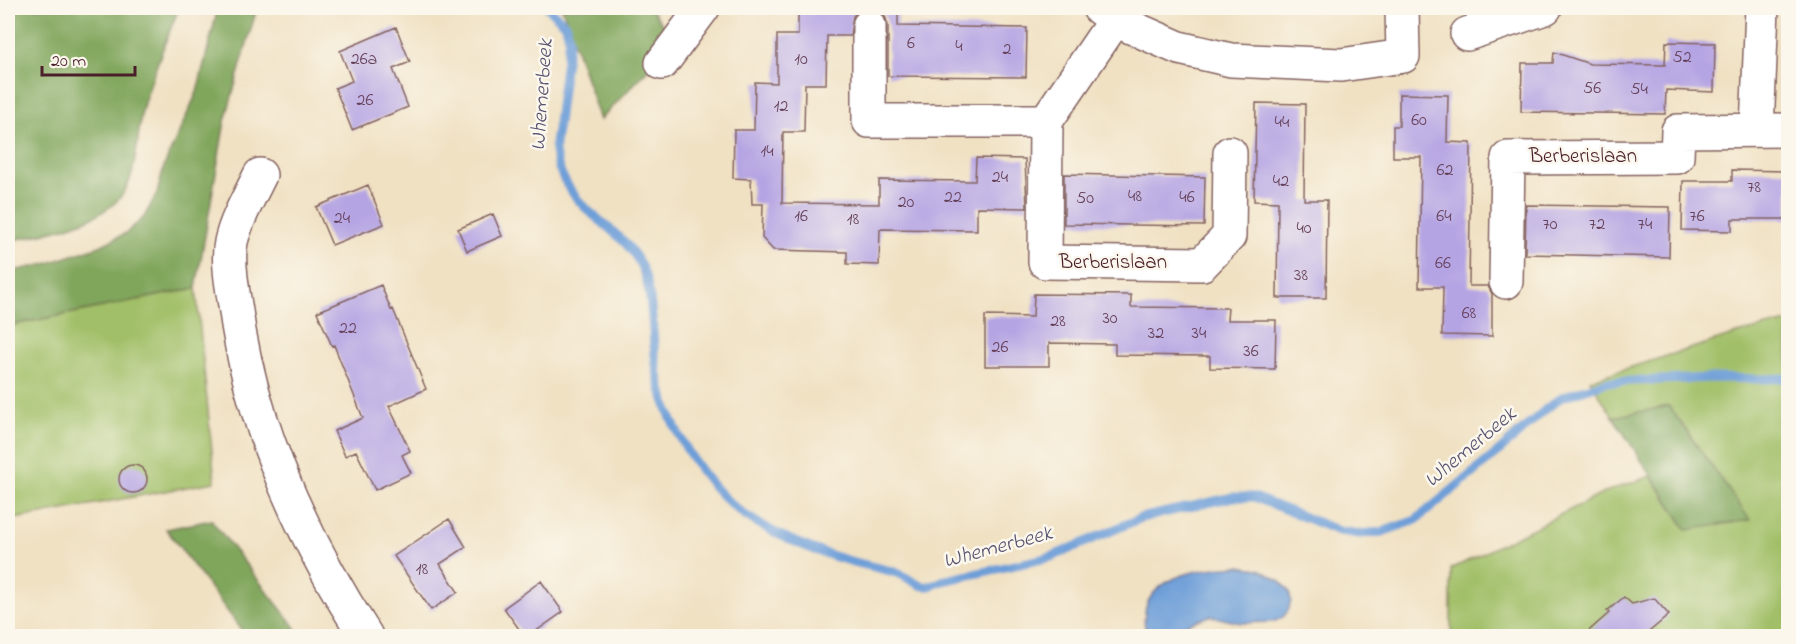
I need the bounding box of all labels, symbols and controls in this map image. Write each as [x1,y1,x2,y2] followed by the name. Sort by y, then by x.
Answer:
[907,31,915,57] house number: 6
[955,34,963,60] house number: 4
[523,37,563,152] water label: Whemerbeek
[1003,37,1012,63] house number: 2
[42,39,135,77] scale bar
[1672,45,1692,71] house number: 52
[351,47,377,73] house number: 26a
[794,47,808,73] house number: 10
[51,49,86,75] text: 20 m
[1583,76,1601,102] house number: 56
[1630,77,1648,103] house number: 54
[357,88,374,114] house number: 26
[774,94,788,120] house number: 12
[1411,108,1427,134] house number: 60
[1275,110,1290,136] house number: 44
[760,139,774,165] house number: 14
[1528,142,1637,172] street label: Berberislaan
[1437,158,1453,184] house number: 62
[992,165,1009,191] house number: 24
[1273,169,1289,195] house number: 42
[1747,175,1761,201] house number: 78
[1128,184,1142,210] house number: 48
[944,185,962,211] house number: 22
[1179,185,1195,211] house number: 46
[1076,186,1094,212] house number: 50
[898,190,915,216] house number: 20
[794,204,808,230] house number: 16
[1436,204,1452,230] house number: 64
[1689,204,1705,230] house number: 76
[334,206,351,232] house number: 24
[847,207,859,233] house number: 18
[1542,212,1558,238] house number: 70
[1589,212,1605,238] house number: 72
[1638,212,1653,238] house number: 74
[1296,216,1312,242] house number: 40
[1058,248,1167,278] street label: Berberislaan
[1435,251,1451,277] house number: 66
[1294,263,1308,289] house number: 38
[1462,301,1477,327] house number: 68
[1102,306,1118,332] house number: 30
[1050,309,1066,335] house number: 28
[339,316,357,342] house number: 22
[1148,321,1164,347] house number: 32
[1192,321,1207,347] house number: 34
[992,335,1009,361] house number: 26
[1243,339,1259,365] house number: 36
[1418,399,1525,496] water label: Whemerbeek
[940,518,1058,578] water label: Whemerbeek
[416,557,428,583] house number: 18

